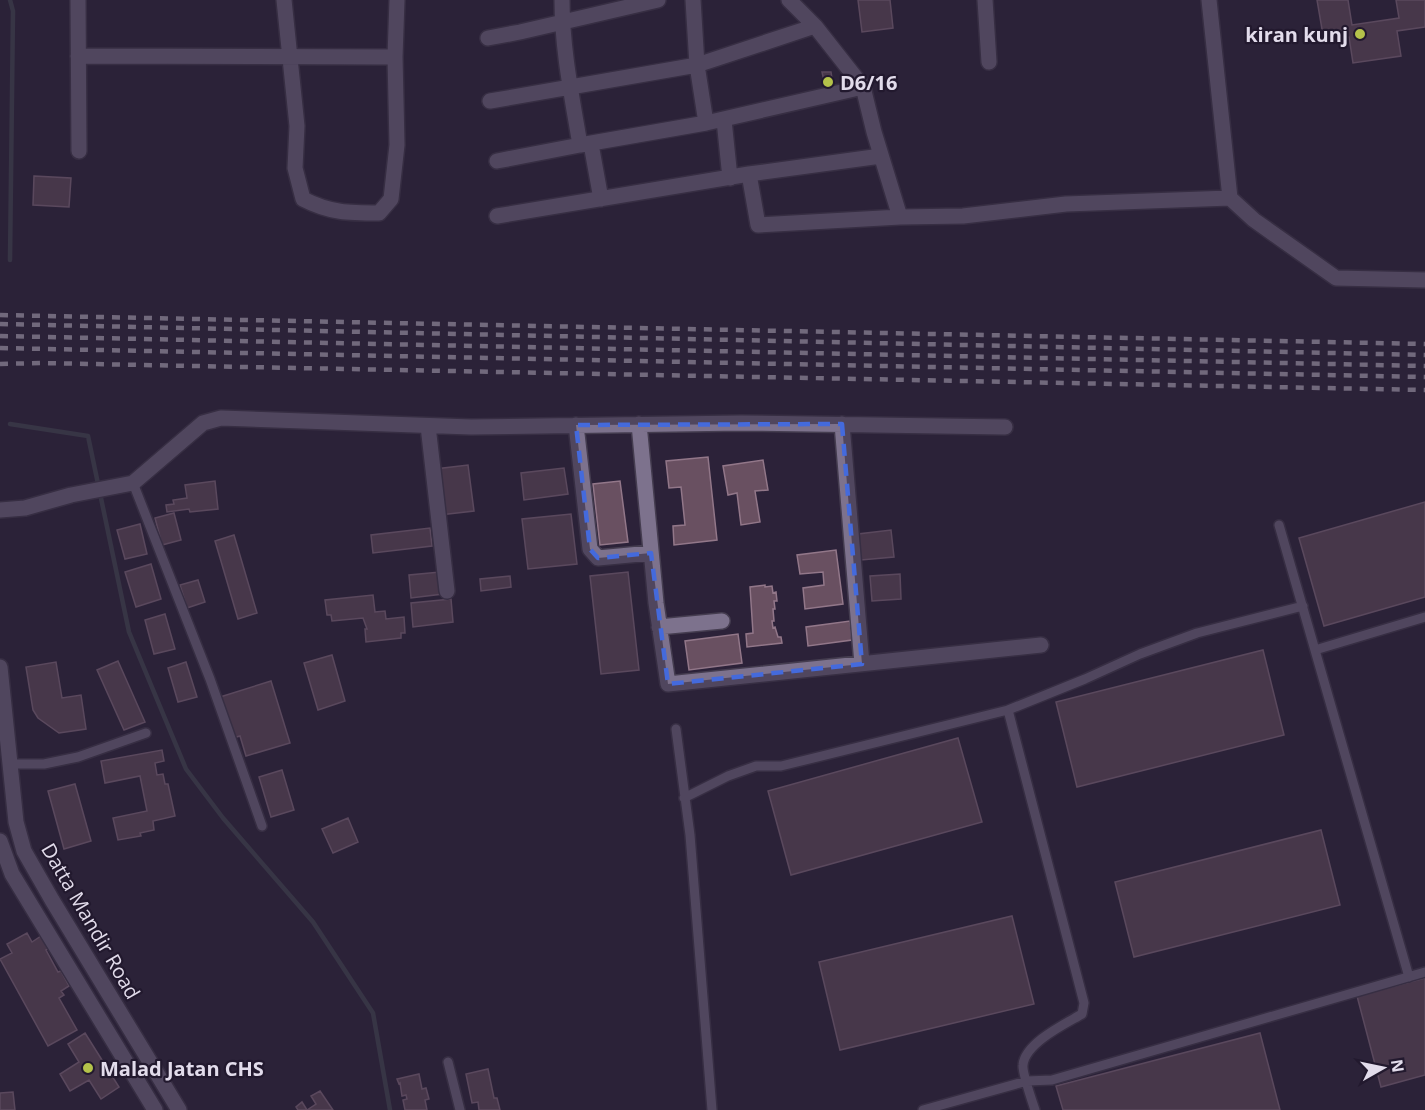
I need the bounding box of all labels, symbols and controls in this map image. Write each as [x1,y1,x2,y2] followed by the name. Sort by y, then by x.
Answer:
[1245,21,1348,48] place label: kiran kunj
[1353,27,1367,41] marker: kiran kunj
[840,69,897,96] place label: D6/16
[821,75,835,89] marker: D6/16
[35,838,147,1004] street label: Datta Mandir Road
[1353,1038,1413,1098] north arrow
[100,1055,264,1082] place label: Malad Jatan CHS
[1386,1058,1410,1074] text: N
[81,1061,95,1075] marker: Malad Jatan CHS

